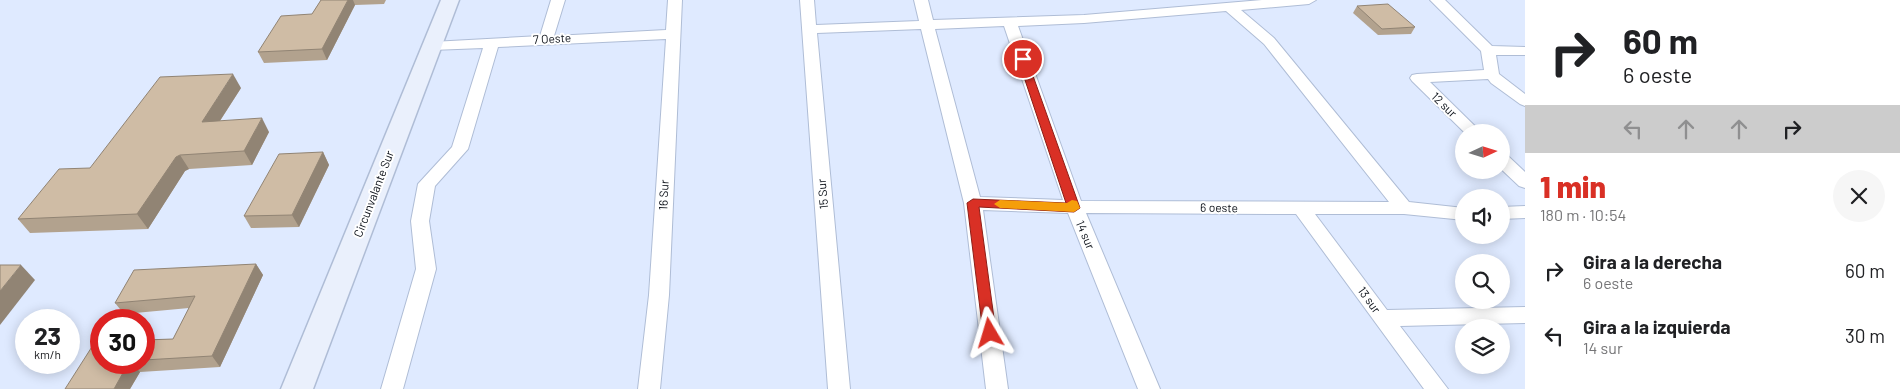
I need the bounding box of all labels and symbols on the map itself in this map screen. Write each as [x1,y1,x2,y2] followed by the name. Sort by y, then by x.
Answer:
[533,30,571,46] street label: 7 Oeste
[1002,38,1044,80] pin
[1429,89,1461,120] street label: 12 sur
[1455,124,1510,179] north arrow
[350,148,396,239] street label: Circunvalante Sur
[814,178,830,210] street label: 15 Sur
[655,179,671,211] street label: 16 Sur
[1200,200,1238,214] street label: 6 oeste
[1074,218,1098,252] street label: 14 sur
[1356,283,1384,316] street label: 13 sur
[963,306,1015,358] position arrow
[90,309,155,374] speed limit sign: 30

